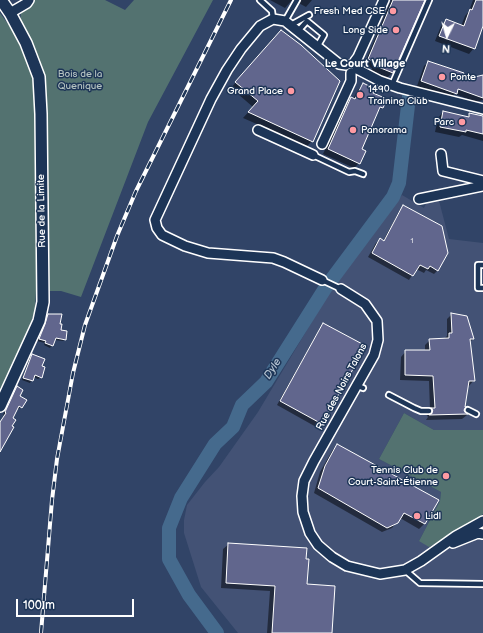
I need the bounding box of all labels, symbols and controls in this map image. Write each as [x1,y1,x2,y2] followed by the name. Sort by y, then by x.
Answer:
[314,5,385,17] place label: Fresh Med CSE
[388,6,398,16] marker: Fresh Med CSE
[427,16,467,56] north arrow
[343,24,388,36] place label: Long Side
[391,25,401,35] marker: Long Side
[441,42,451,55] text: N
[325,57,405,71] district label: Le Court Village
[58,68,102,92] park label: Bois de la Quenique
[450,71,476,83] place label: Ponte
[437,72,447,82] marker: Ponte
[368,83,428,106] place label: 1490 Training Club
[227,85,283,97] place label: Grand Place
[286,86,296,96] marker: Grand Place
[355,90,365,100] marker: 1490 Training Club
[434,116,454,128] place label: Parc
[457,117,467,127] marker: Parc
[361,124,407,136] place label: Panorama
[348,125,358,135] marker: Panorama
[35,174,49,248] street label: Rue de la Limite
[410,236,414,246] house number: 1
[314,342,370,432] street label: Rue des Noirs Talons
[261,356,285,382] water label: Dyle
[348,464,438,488] place label: Tennis Club de Court-Saint-Étienne
[441,471,451,481] marker: Tennis Club de Court-Saint-Étienne
[425,510,441,522] place label: Lidl
[412,511,422,521] marker: Lidl
[18,591,136,617] scale bar
[23,598,55,613] text: 100 m

